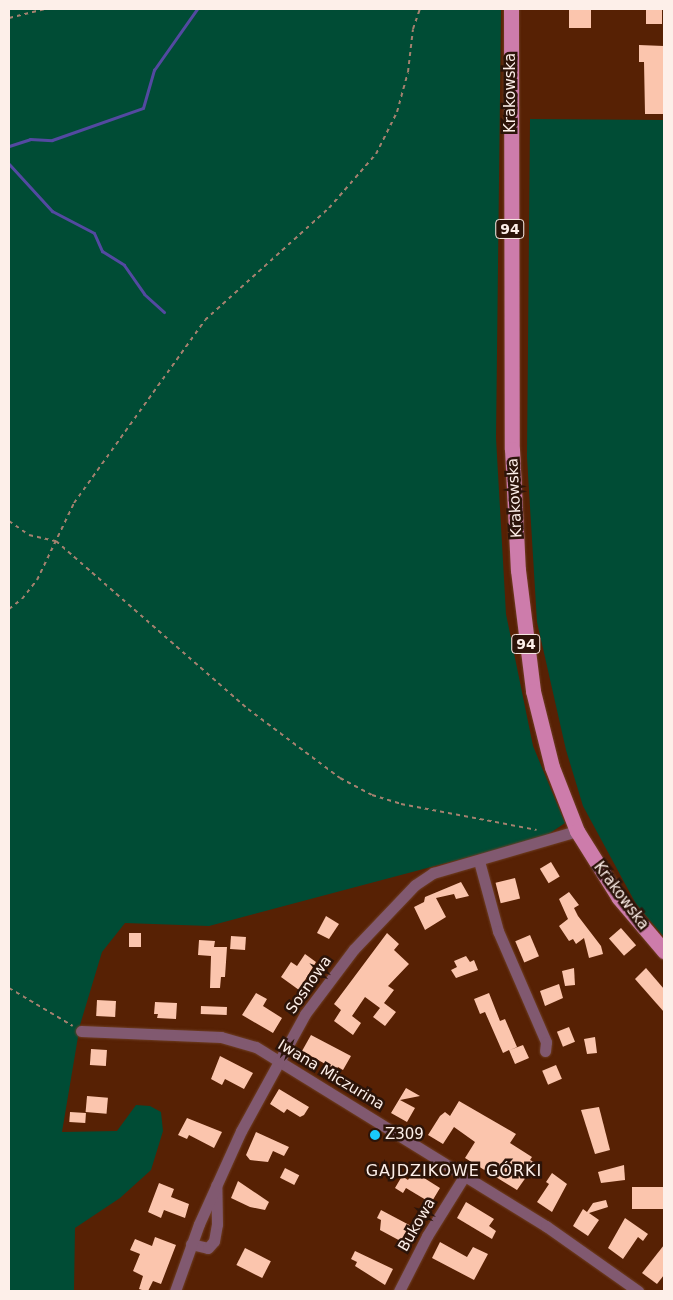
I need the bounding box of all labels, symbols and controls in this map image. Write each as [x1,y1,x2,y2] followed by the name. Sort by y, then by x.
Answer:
[502,53,520,133] street label: Krakowska
[495,218,525,240] road number: 94
[504,457,526,539] street label: Krakowska
[511,633,541,656] road number: 94
[590,859,652,933] street label: Krakowska
[283,953,335,1017] street label: Sosnowa
[274,1036,388,1114] street label: Iwana Miczurina
[385,1126,424,1144] place label: Z309
[369,1129,381,1141] marker: Z309
[364,1161,544,1181] district label: GAJDZIKOWE GÓRKI
[395,1195,439,1255] street label: Bukowa

